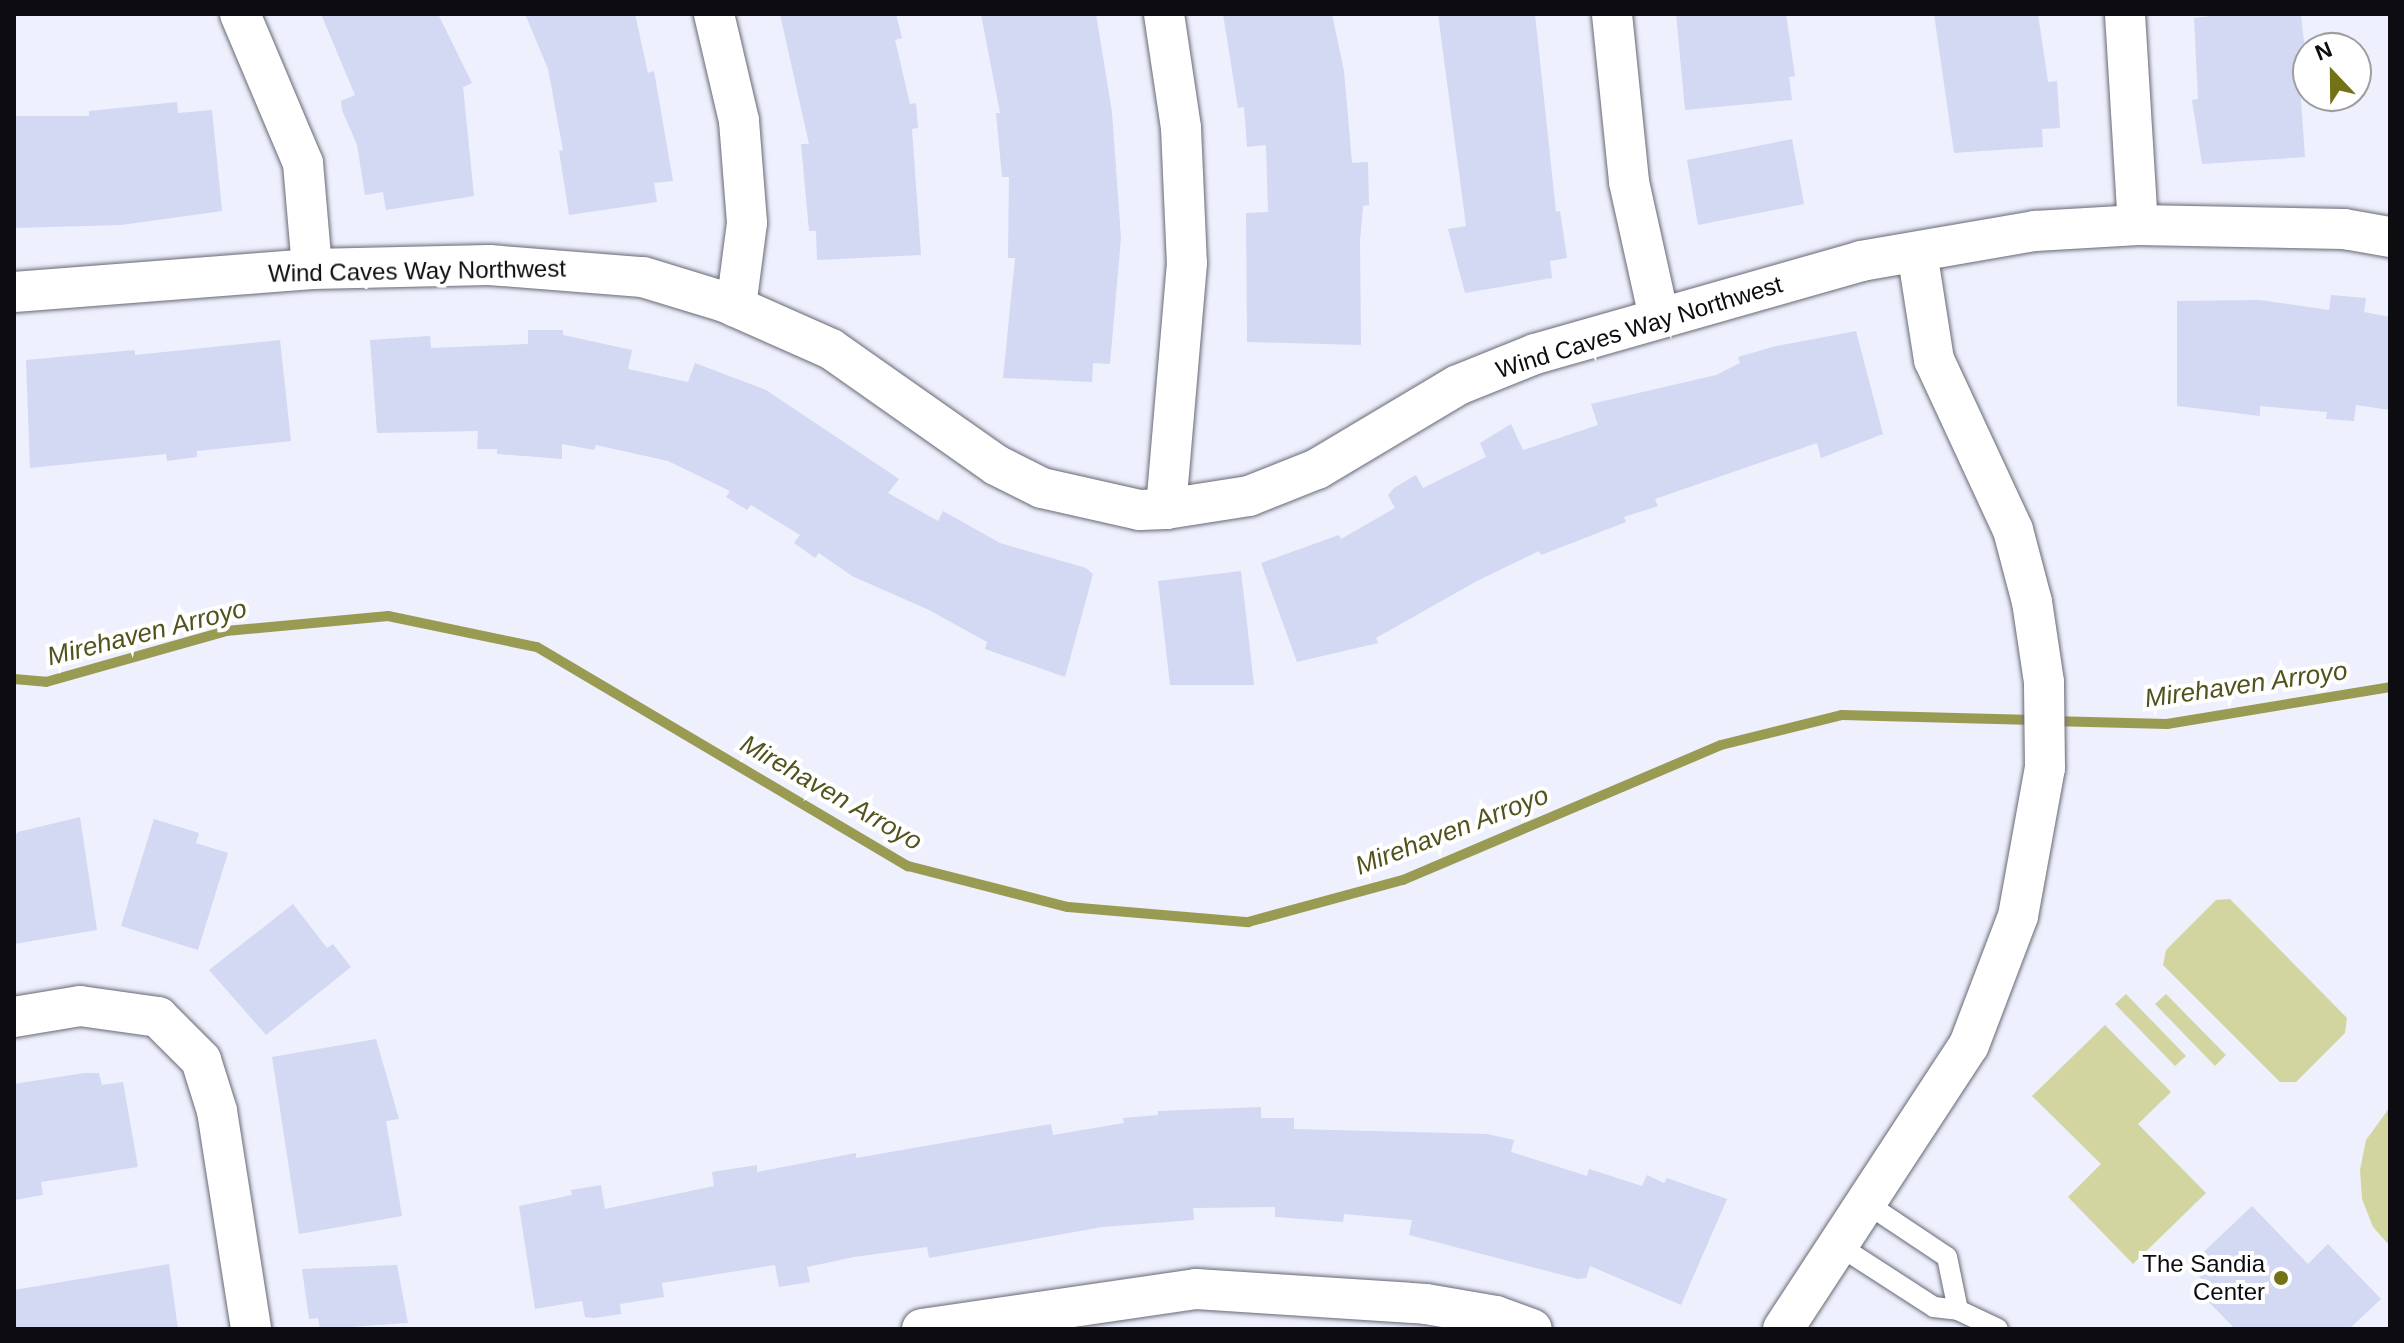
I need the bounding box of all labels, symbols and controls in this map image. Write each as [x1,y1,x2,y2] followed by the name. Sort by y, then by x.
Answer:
[2292,32,2372,112] north arrow
[2312,37,2336,66] text: N
[268,254,566,288] street label: Wind Caves Way Northwest
[1492,270,1786,384] street label: Wind Caves Way Northwest
[44,593,250,673] water label: Mirehaven Arroyo
[2142,655,2350,715] water label: Mirehaven Arroyo
[734,728,928,858] water label: Mirehaven Arroyo
[1351,780,1553,882] water label: Mirehaven Arroyo
[2142,1250,2265,1306] place label: The Sandia Center
[2272,1269,2290,1287] marker: The Sandia Center

